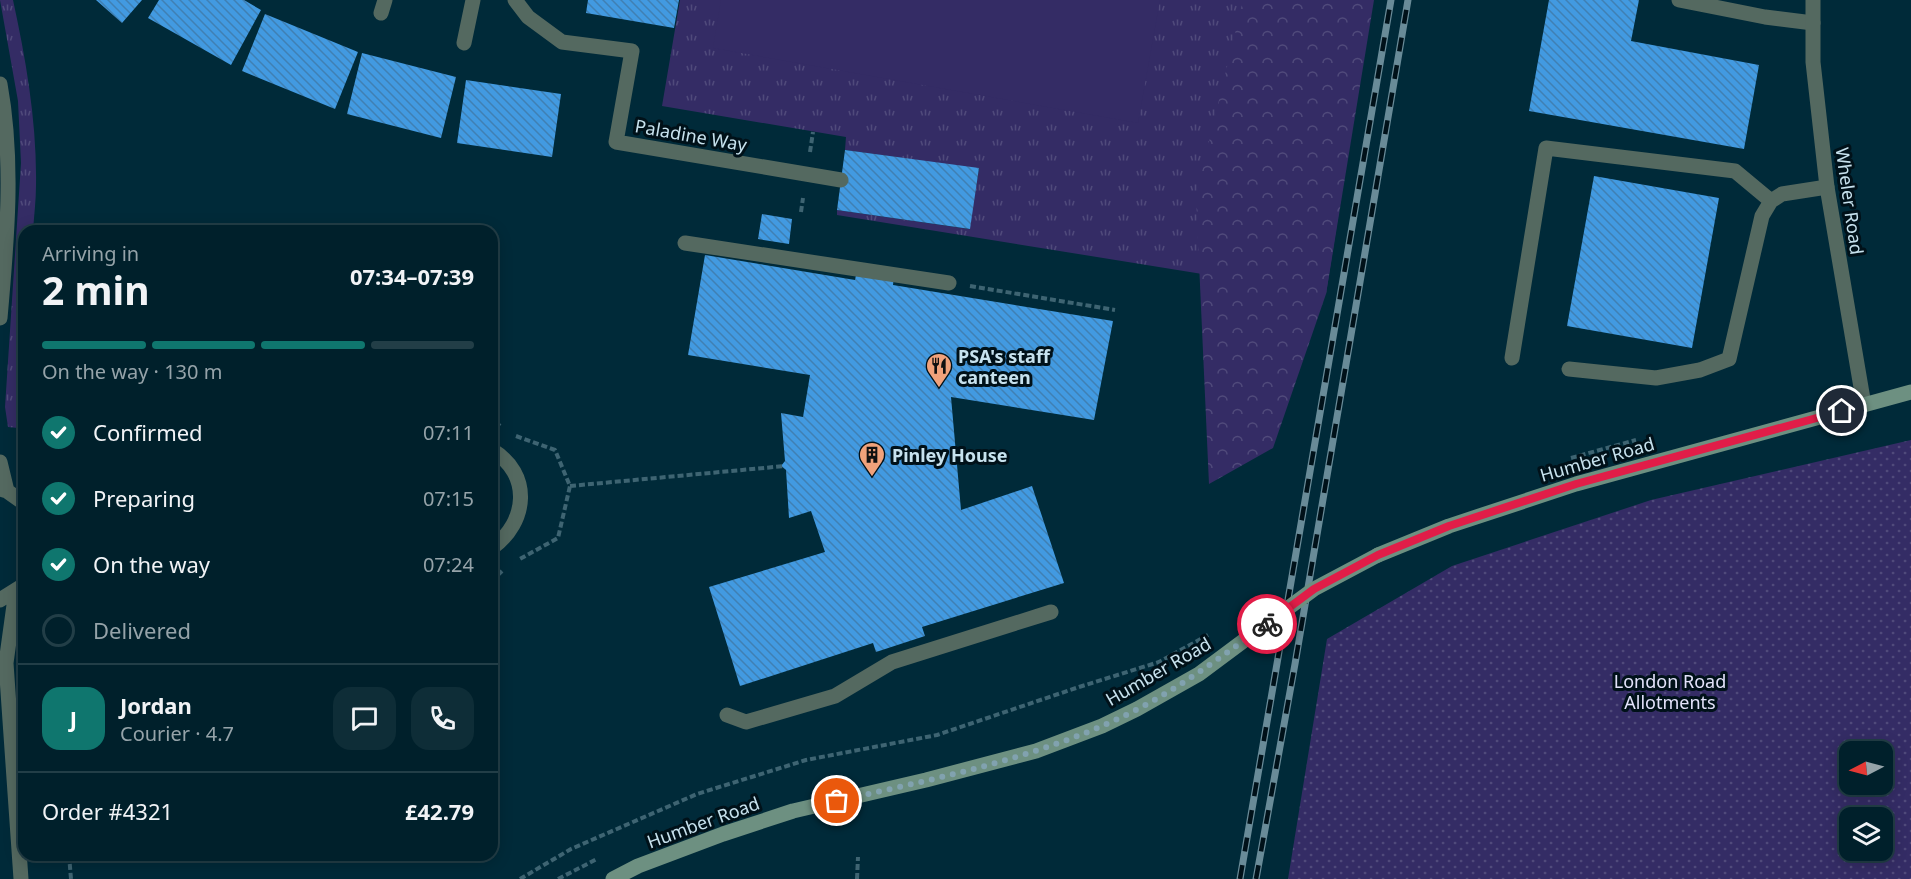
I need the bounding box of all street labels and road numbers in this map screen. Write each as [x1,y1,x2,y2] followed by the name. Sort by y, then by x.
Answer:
[633,113,750,157] street label: Paladine Way
[1831,146,1869,256] street label: Wheler Road
[1537,431,1657,487] street label: Humber Road
[1101,631,1215,711] street label: Humber Road
[644,791,762,853] street label: Humber Road

